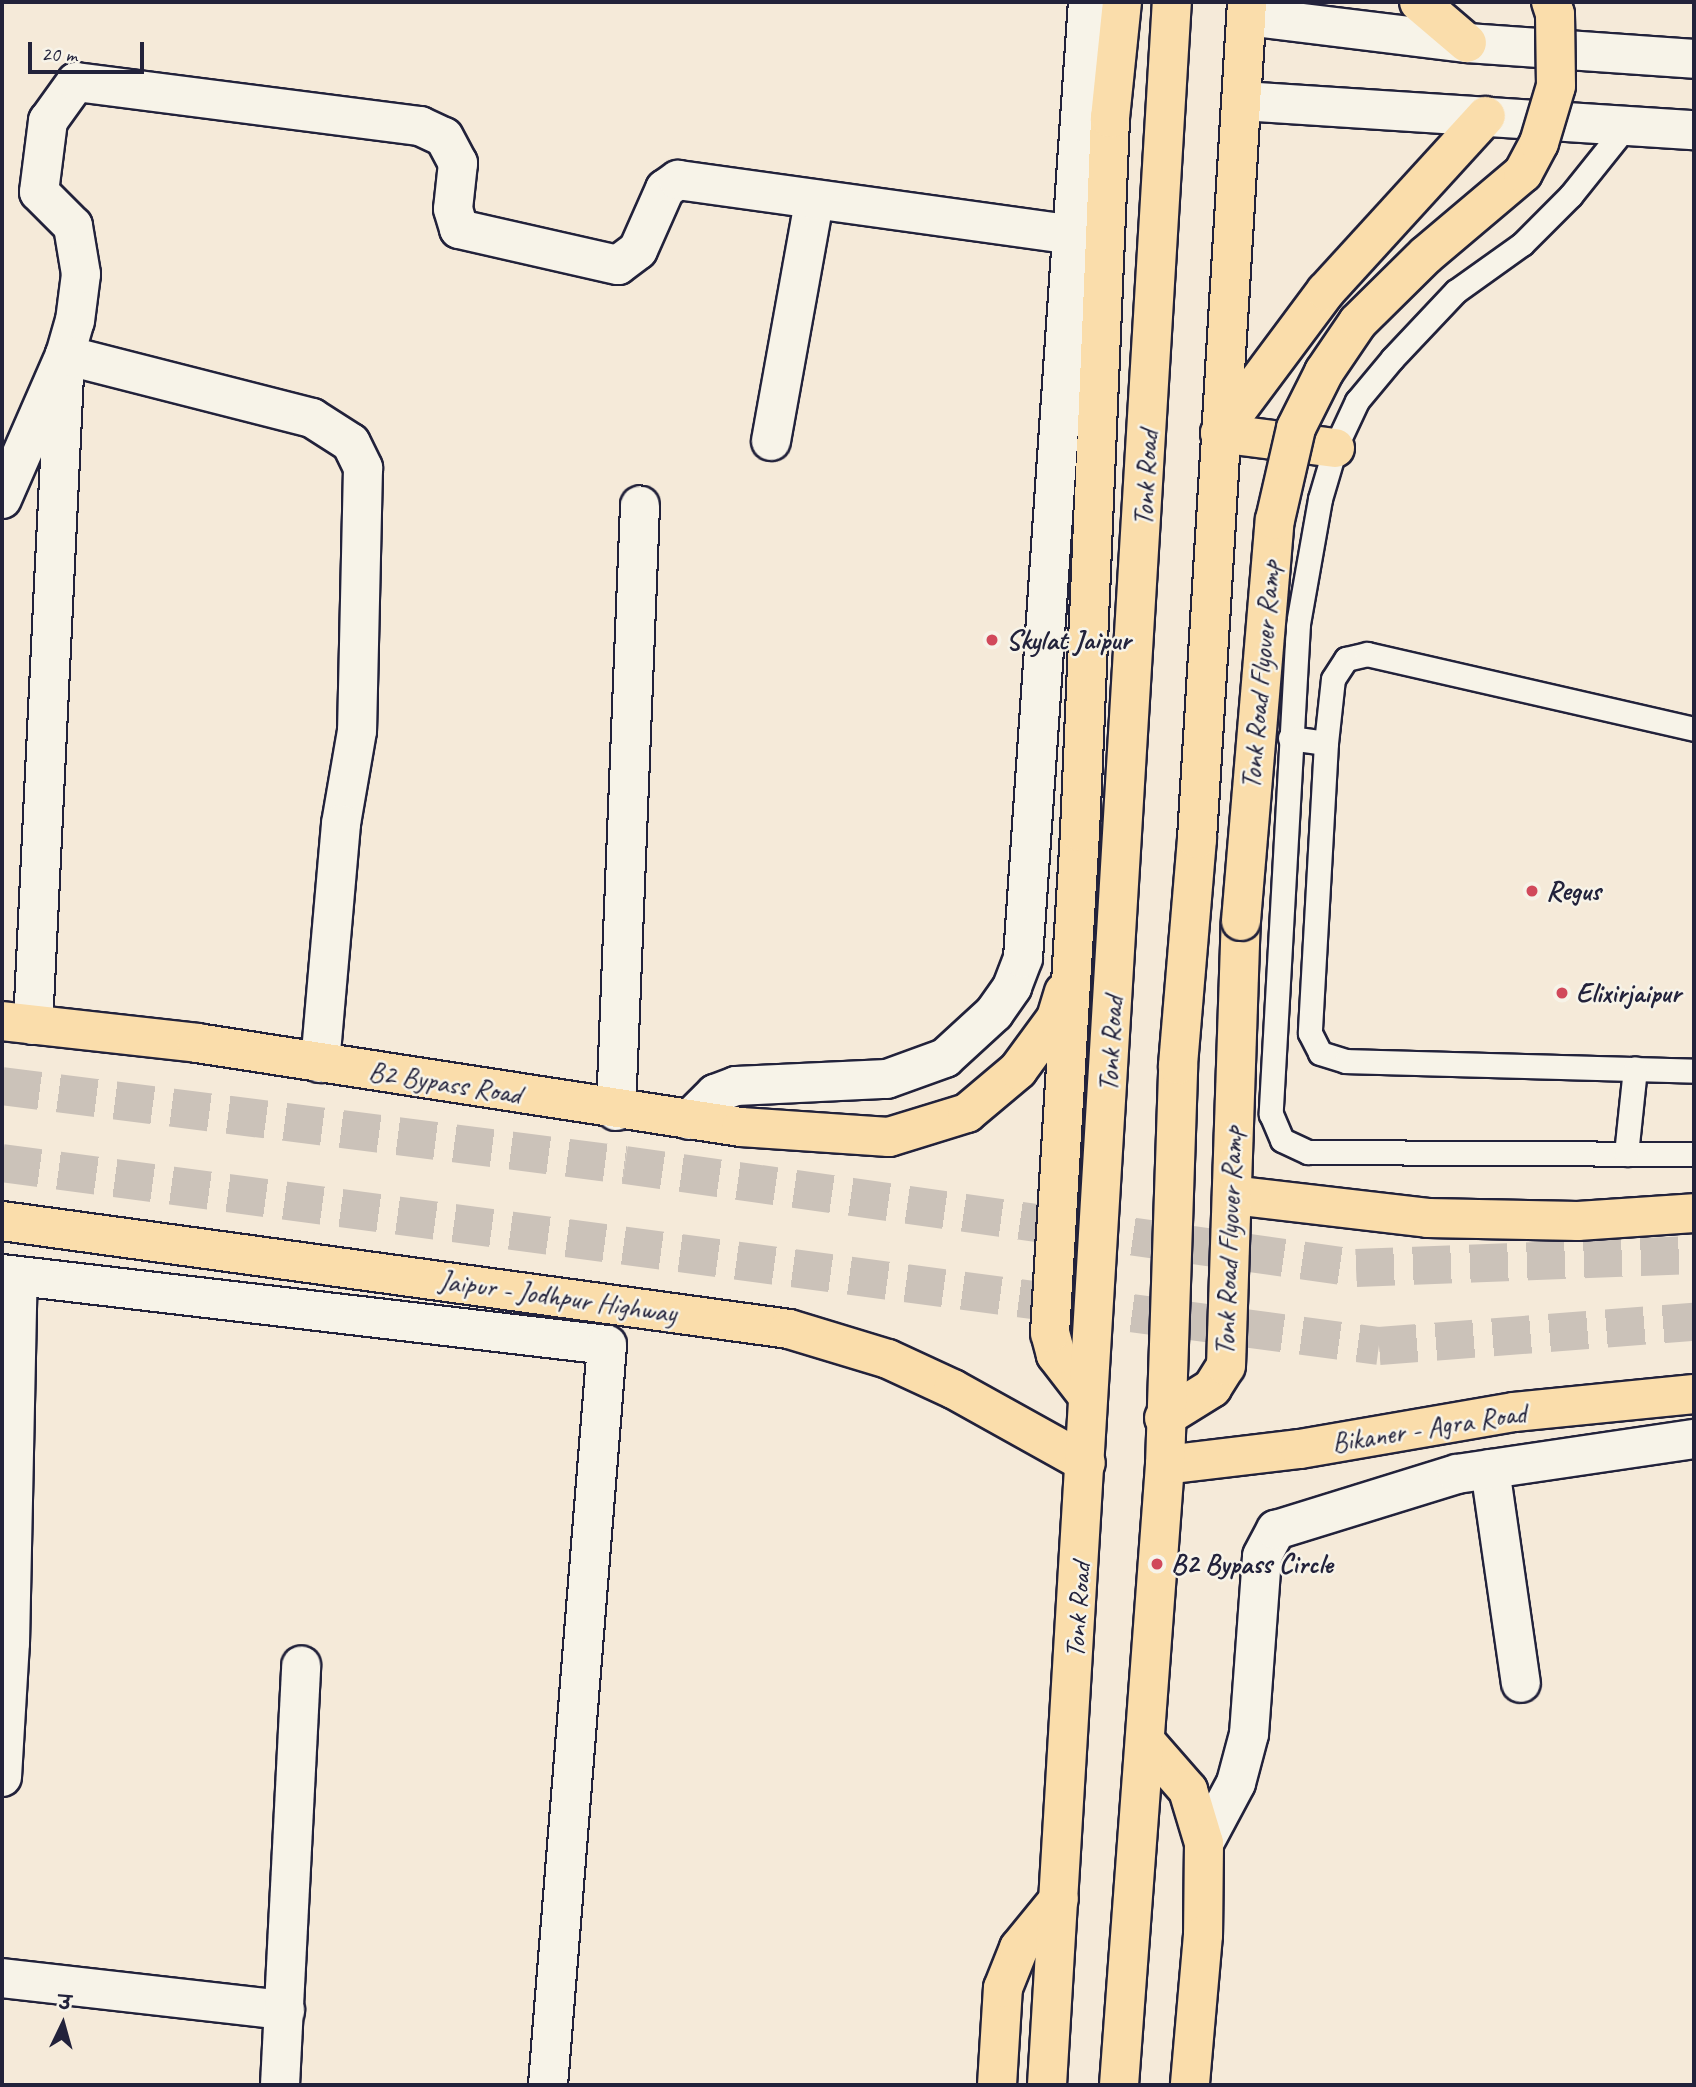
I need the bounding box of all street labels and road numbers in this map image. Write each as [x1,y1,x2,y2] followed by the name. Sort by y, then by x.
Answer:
[1127,429,1165,527] street label: Tonk Road
[1234,559,1288,791] street label: Tonk Road Flyover Ramp
[1092,995,1130,1093] street label: Tonk Road
[367,1054,523,1112] street label: B2 Bypass Road
[1208,1126,1250,1356] street label: Tonk Road Flyover Ramp
[438,1264,678,1330] street label: Jaipur - Jodhpur Highway
[1330,1396,1528,1460] street label: Bikaner - Agra Road
[1058,1561,1098,1659] street label: Tonk Road

